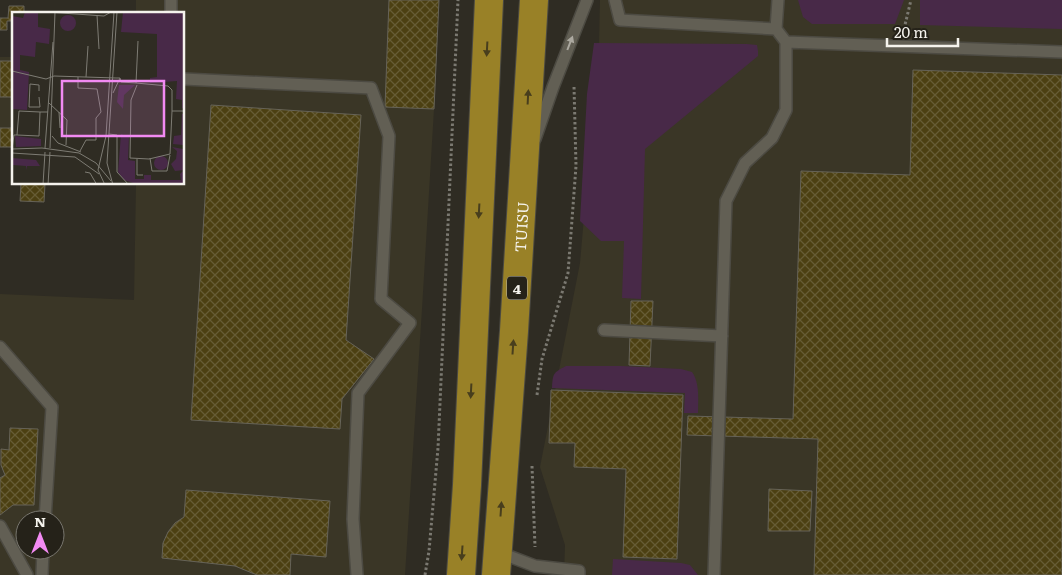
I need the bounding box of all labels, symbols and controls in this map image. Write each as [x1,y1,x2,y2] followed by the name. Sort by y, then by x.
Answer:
[12,12,185,185] inset map
[887,15,958,47] scale bar
[894,20,928,43] text: 20 m
[567,35,574,50] one-way arrow
[482,41,490,57] one-way arrow
[525,89,533,105] one-way arrow
[507,201,533,253] street label: TUISU
[475,203,483,219] one-way arrow
[507,276,527,300] road number: 4
[509,339,517,355] one-way arrow
[467,383,475,399] one-way arrow
[497,501,505,517] one-way arrow
[15,510,65,560] north arrow
[34,511,46,531] text: N
[458,545,466,561] one-way arrow

